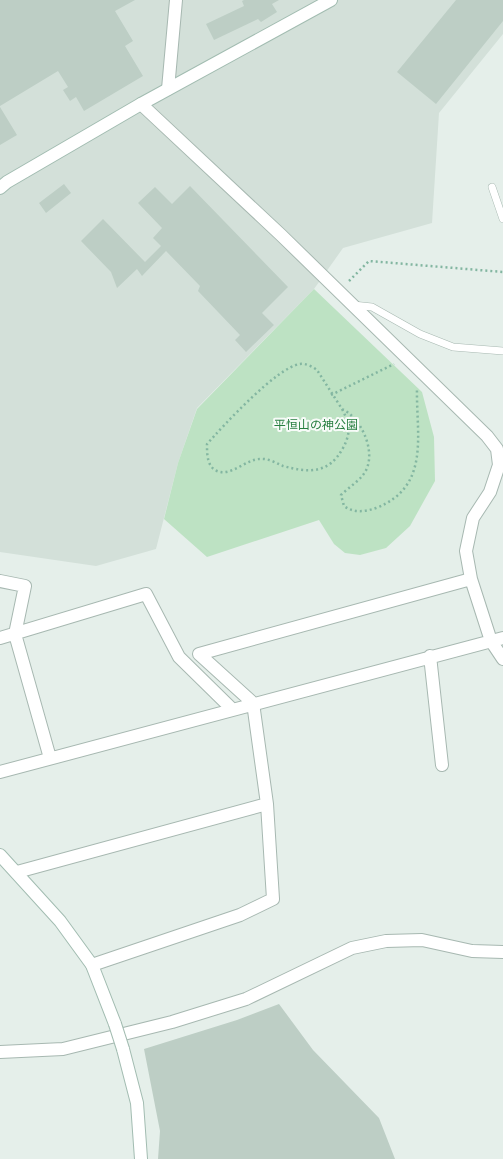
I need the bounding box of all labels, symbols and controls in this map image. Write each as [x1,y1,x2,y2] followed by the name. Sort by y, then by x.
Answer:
[274,416,358,433] park label: 平恒山の神公園

